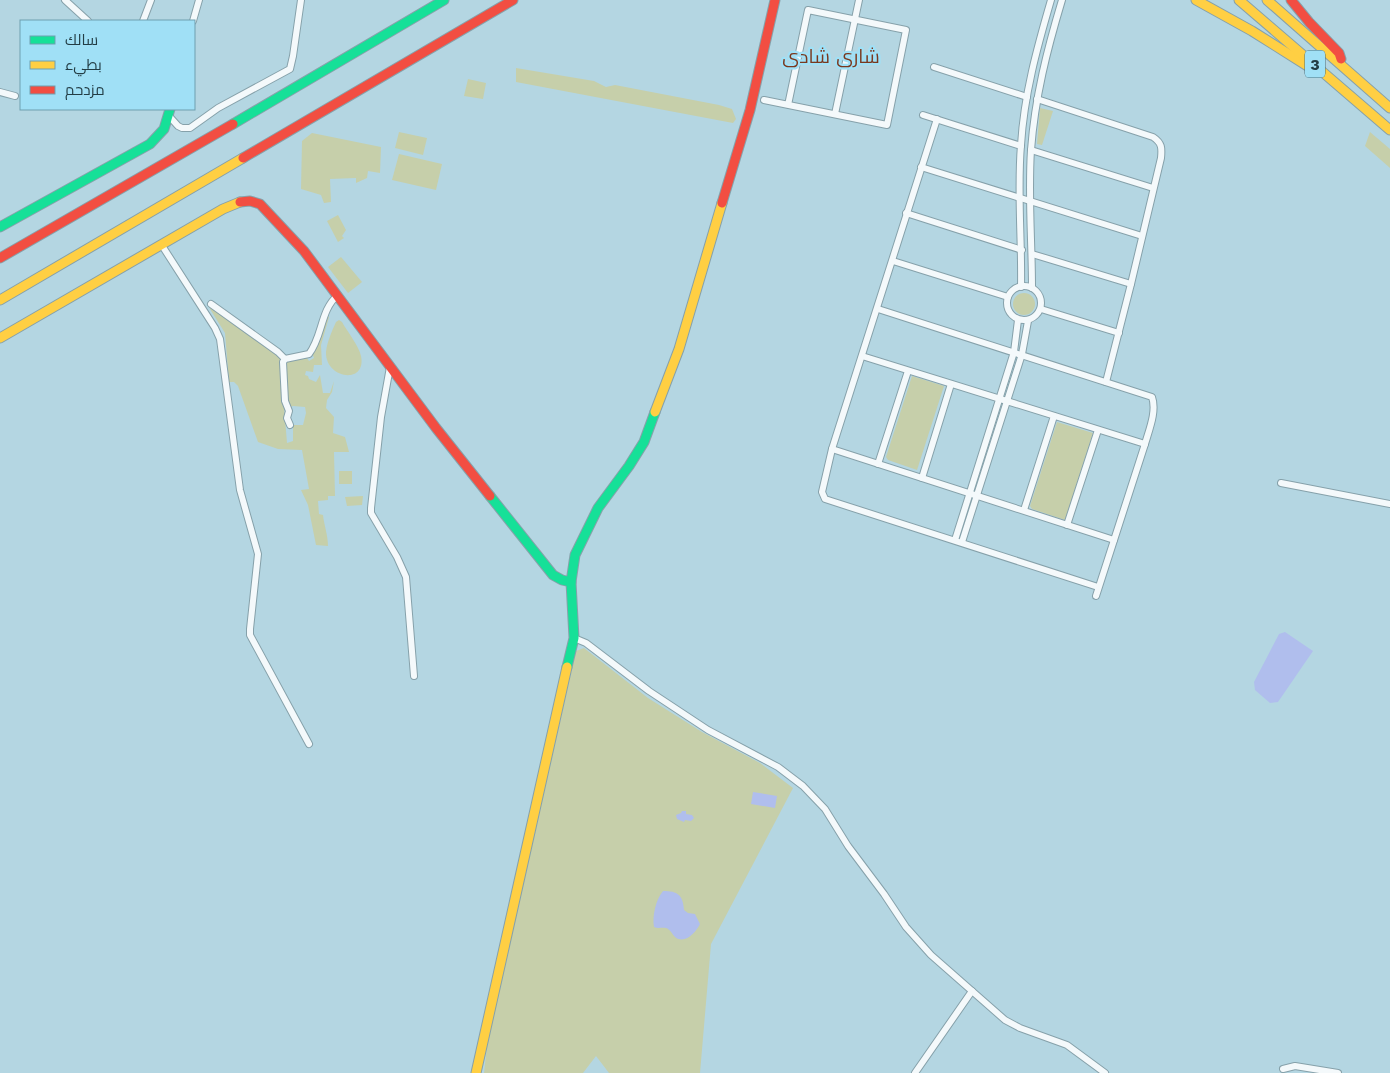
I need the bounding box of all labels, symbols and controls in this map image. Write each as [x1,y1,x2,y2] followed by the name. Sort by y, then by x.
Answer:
[20,20,195,110] legend
[65,31,98,49] text: سالك
[782,45,880,68] district label: شاری شادی
[1305,51,1325,78] road number: 3
[65,56,102,77] text: بطيء
[65,81,105,100] text: مزدحم

